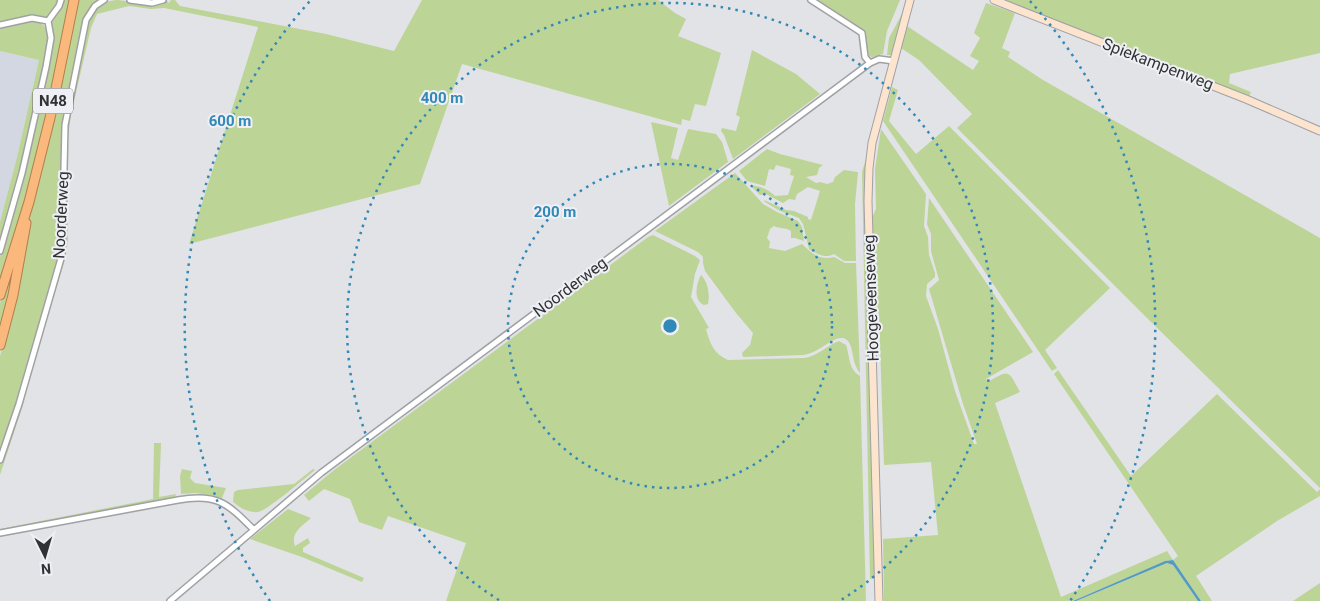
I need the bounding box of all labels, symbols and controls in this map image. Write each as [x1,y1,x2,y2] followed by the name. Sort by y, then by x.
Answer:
[1100,34,1216,94] street label: Spiekampenweg
[33,88,73,114] road number: N48
[421,89,463,107] text: 400 m
[209,112,251,130] text: 600 m
[49,171,73,259] street label: Noorderweg
[534,203,576,221] text: 200 m
[859,234,883,362] street label: Hoogeveenseweg
[529,253,611,321] street label: Noorderweg
[661,317,679,335] centre of rings
[20,531,70,581] north arrow
[41,561,52,577] text: N

